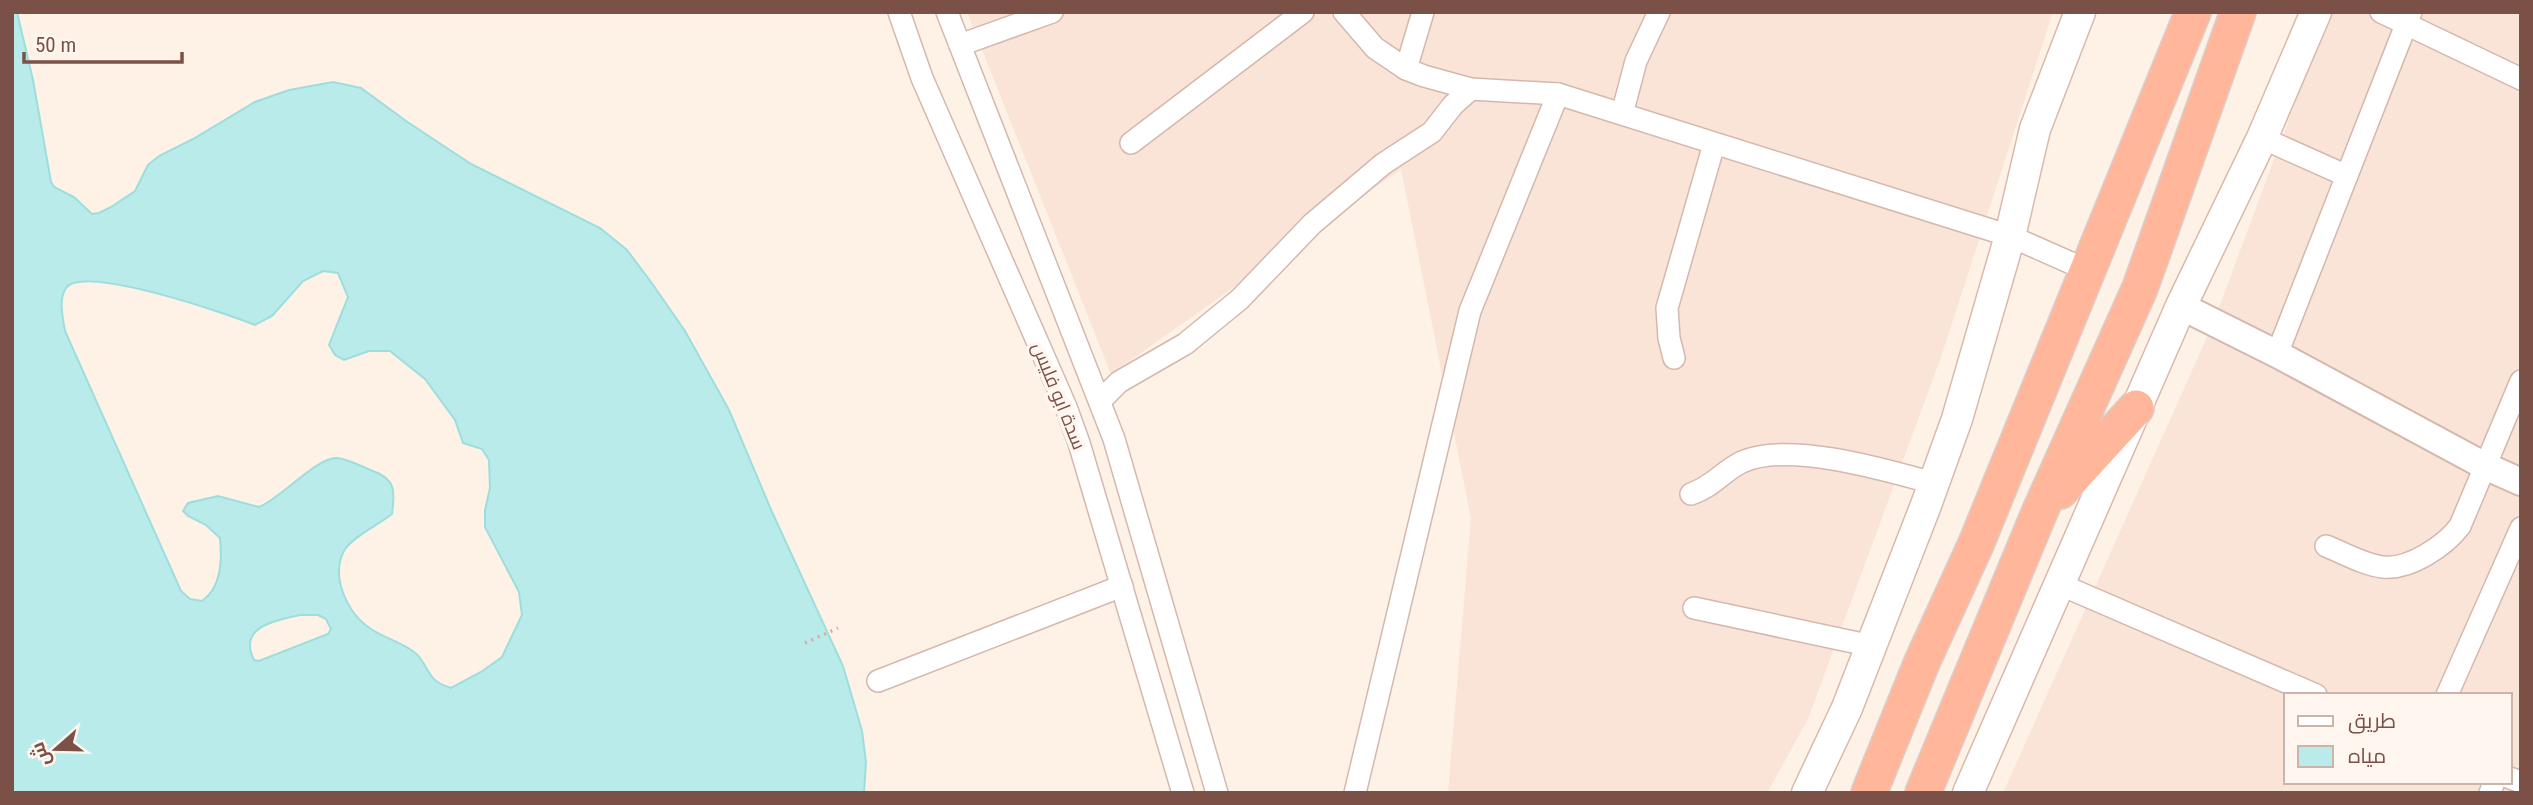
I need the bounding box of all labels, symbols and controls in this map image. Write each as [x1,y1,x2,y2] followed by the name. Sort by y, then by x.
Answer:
[24,21,182,65] scale bar
[35,33,76,57] text: 50 m
[1027,339,1091,453] street label: سدة ابو فليس
[2284,693,2512,784] legend
[2348,709,2396,734] text: طريق
[21,714,91,784] north arrow
[26,739,55,770] text: ش
[2348,744,2386,768] text: مياه

